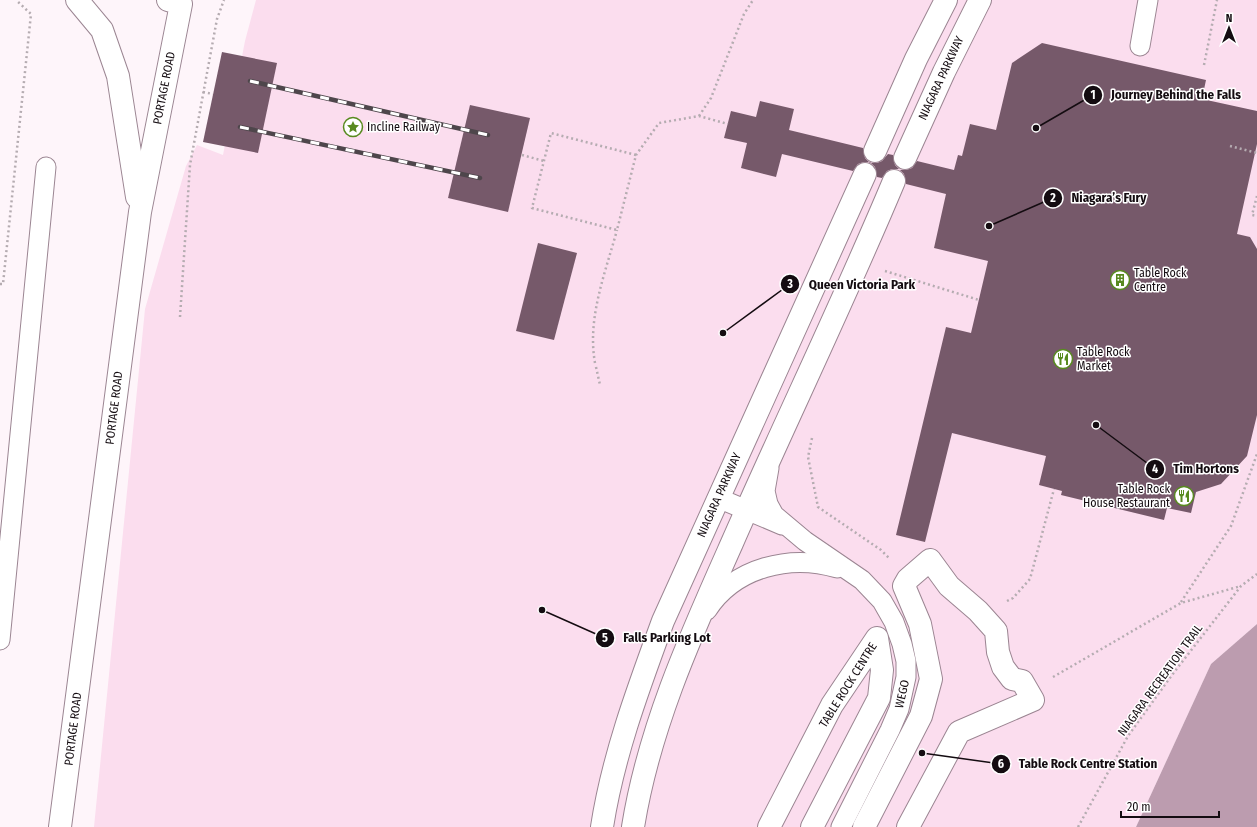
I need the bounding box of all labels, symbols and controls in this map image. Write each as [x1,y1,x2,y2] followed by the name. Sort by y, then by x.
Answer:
[1209,8,1249,48] north arrow
[1226,12,1232,25] text: N
[915,34,967,122] street label: NIAGARA PARKWAY
[150,50,178,126] street label: PORTAGE ROAD
[1083,82,1249,107] callout: Journey Behind the Falls
[1110,87,1241,102] text: Journey Behind the Falls
[1090,88,1096,102] text: 1
[342,116,364,138] place icon: Incline Railway
[367,120,441,134] place label: Incline Railway
[1043,185,1154,210] callout: Niagara’s Fury
[1071,190,1147,205] text: Niagara’s Fury
[1049,191,1056,205] text: 2
[1134,266,1187,294] place label: Table Rock Centre
[1109,269,1131,291] building icon: Table Rock Centre
[780,272,923,297] callout: Queen Victoria Park
[786,277,793,291] text: 3
[809,277,916,292] text: Queen Victoria Park
[1077,345,1130,373] place label: Table Rock Market
[1052,348,1074,370] restaurant icon: Table Rock Market
[103,371,125,445] street label: PORTAGE ROAD
[694,451,744,539] street label: NIAGARA PARKWAY
[1145,456,1247,481] callout: Tim Hortons
[1173,461,1239,476] text: Tim Hortons
[1152,462,1158,476] text: 4
[1083,482,1170,510] place label: Table Rock House Restaurant
[1173,485,1195,507] restaurant icon: Table Rock House Restaurant
[1115,621,1206,739] street label: NIAGARA RECREATION TRAIL
[595,625,719,650] callout: Falls Parking Lot
[623,630,711,645] text: Falls Parking Lot
[602,631,608,645] text: 5
[816,640,880,730] street label: TABLE ROCK CENTRE
[892,678,912,710] street label: WEGO
[62,692,84,766] street label: PORTAGE ROAD
[991,751,1165,776] callout: Table Rock Centre Station
[1019,756,1157,771] text: Table Rock Centre Station
[998,757,1004,771] text: 6
[1121,793,1219,819] scale bar
[1127,800,1151,814] text: 20 m

